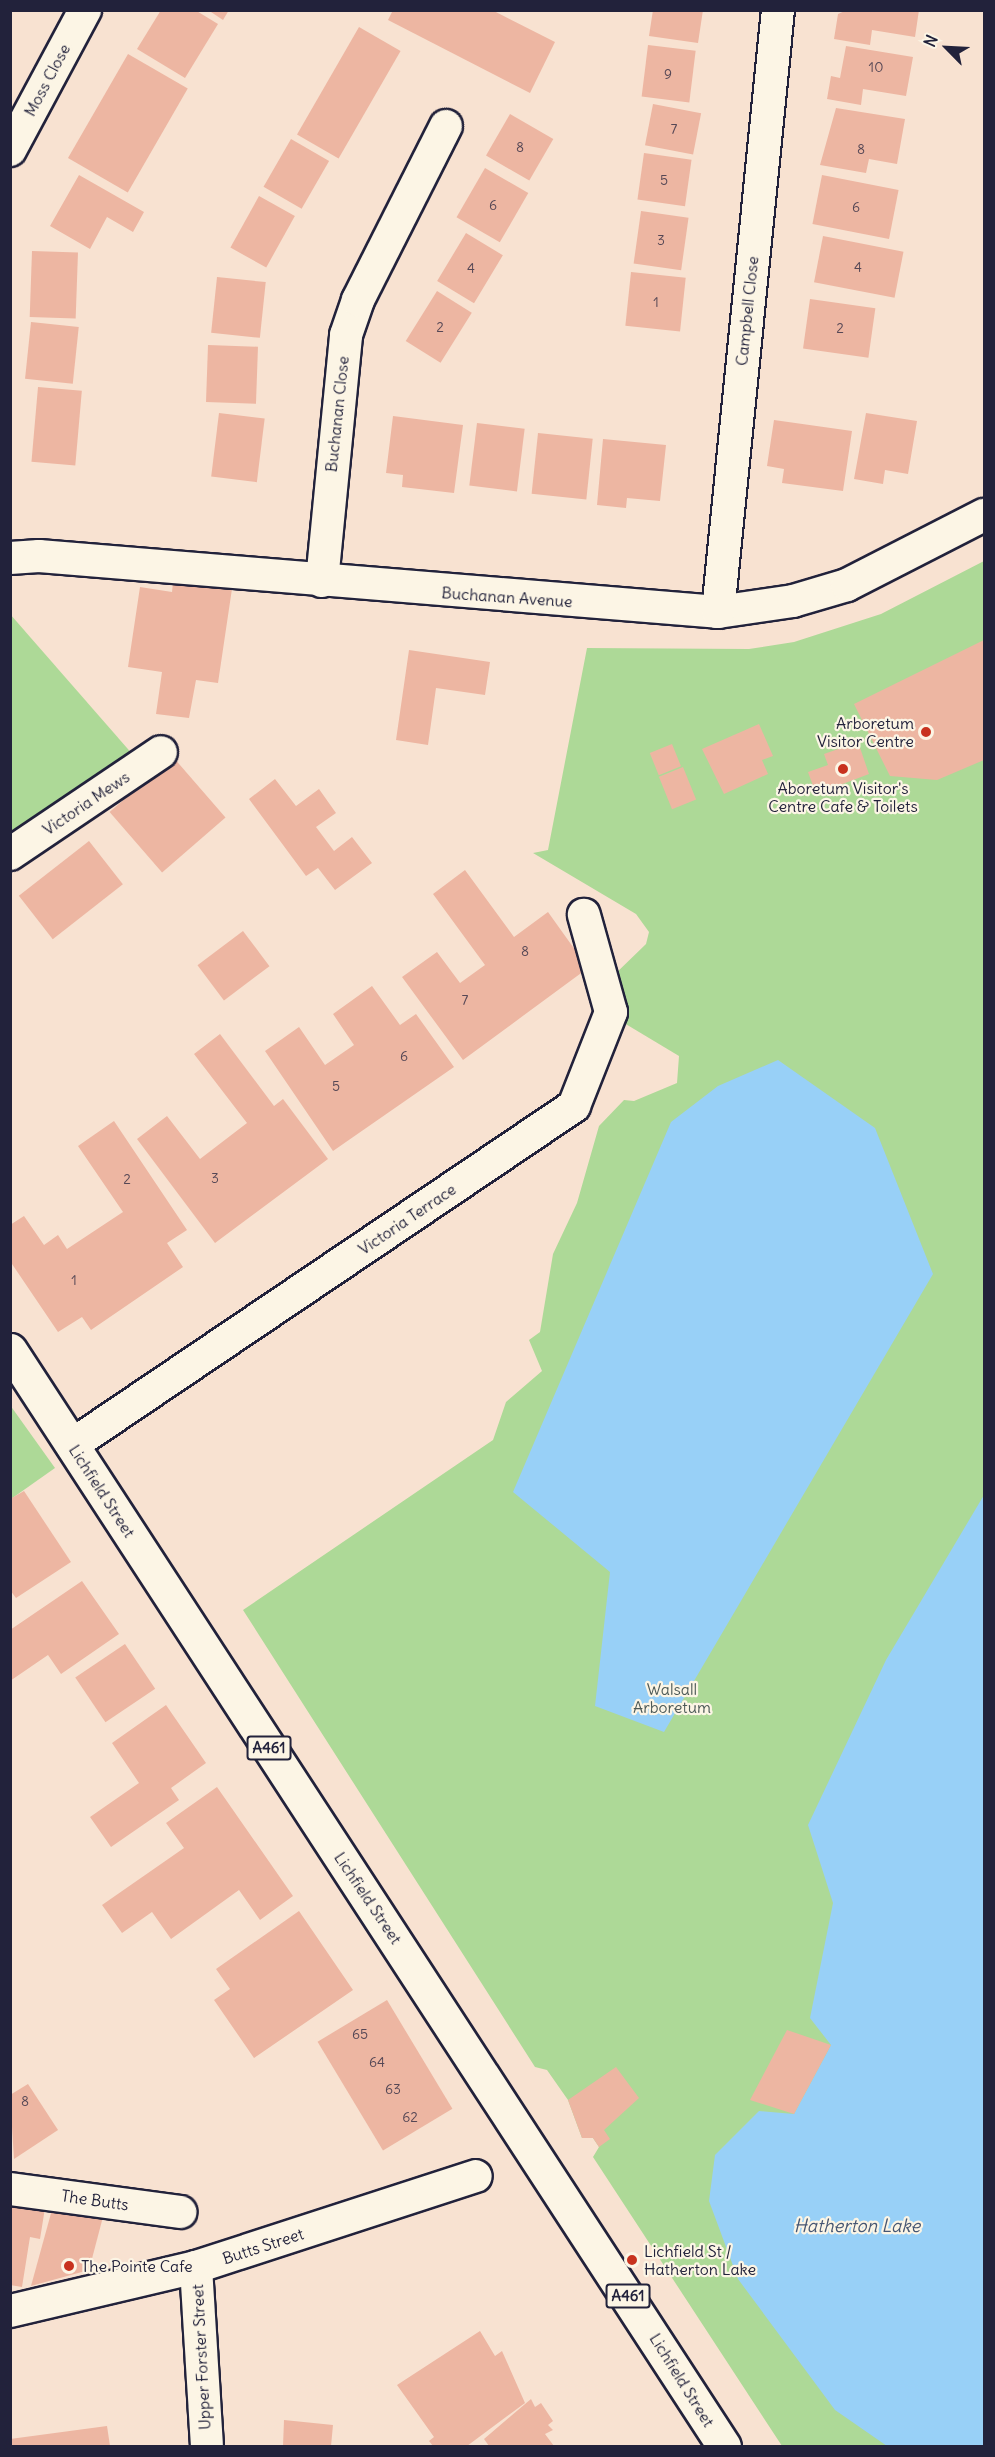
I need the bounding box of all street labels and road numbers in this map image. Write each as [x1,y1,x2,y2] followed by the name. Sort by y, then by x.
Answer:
[20,41,74,119] street label: Moss Close
[732,255,762,367] street label: Campbell Close
[321,355,353,473] street label: Buchanan Close
[441,583,573,611] street label: Buchanan Avenue
[39,767,133,839] street label: Victoria Mews
[355,1179,459,1259] street label: Victoria Terrace
[65,1441,139,1541] street label: Lichfield Street
[246,1736,292,1760] road number: A461
[330,1848,406,1948] street label: Lichfield Street
[60,2186,130,2214] street label: The Butts
[220,2224,306,2268] street label: Butts Street
[188,2284,214,2430] street label: Upper Forster Street
[606,2284,650,2308] road number: A461
[646,2330,718,2430] street label: Lichfield Street

